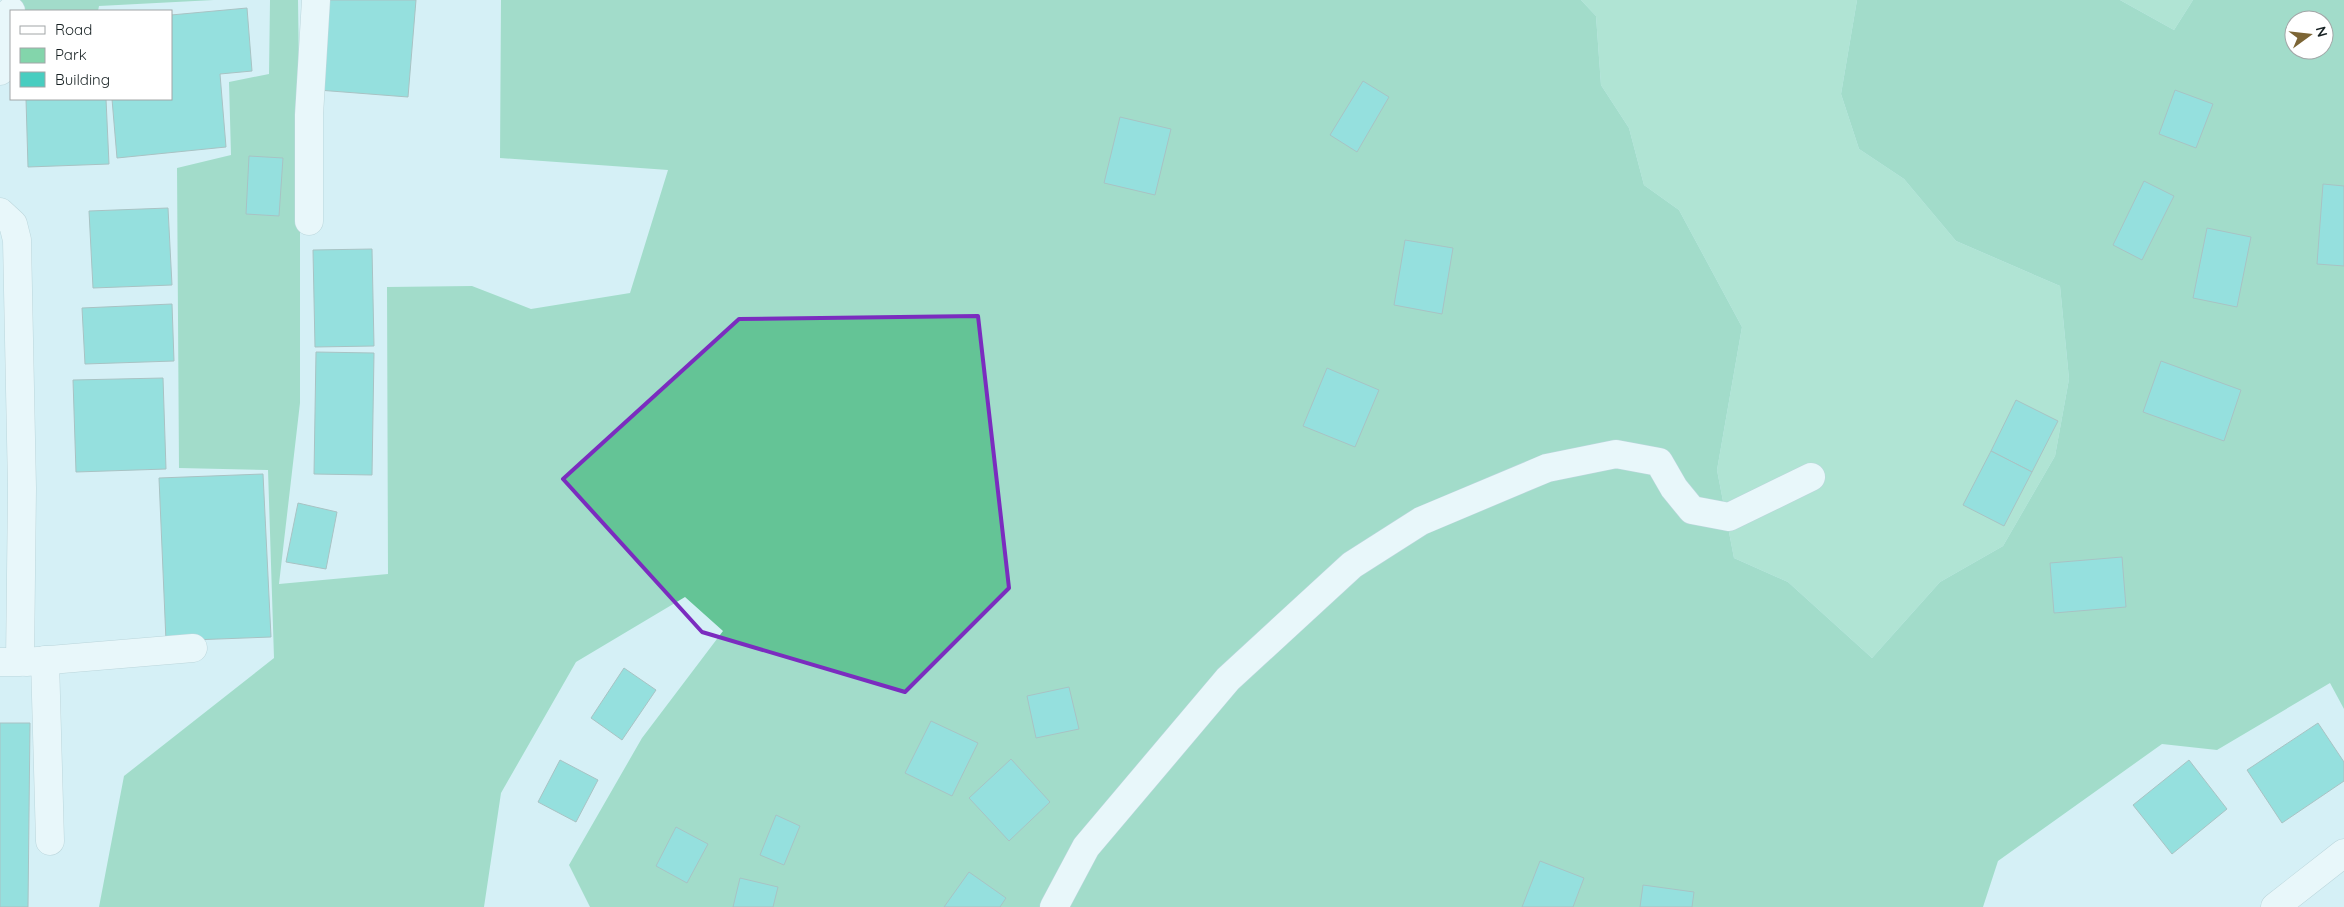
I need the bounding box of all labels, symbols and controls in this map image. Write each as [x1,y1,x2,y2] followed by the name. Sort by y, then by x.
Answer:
[10,10,172,100] legend
[2284,10,2334,60] north arrow
[55,20,92,39] text: Road
[2312,24,2332,39] text: N
[55,45,87,64] text: Park
[55,70,110,89] text: Building

